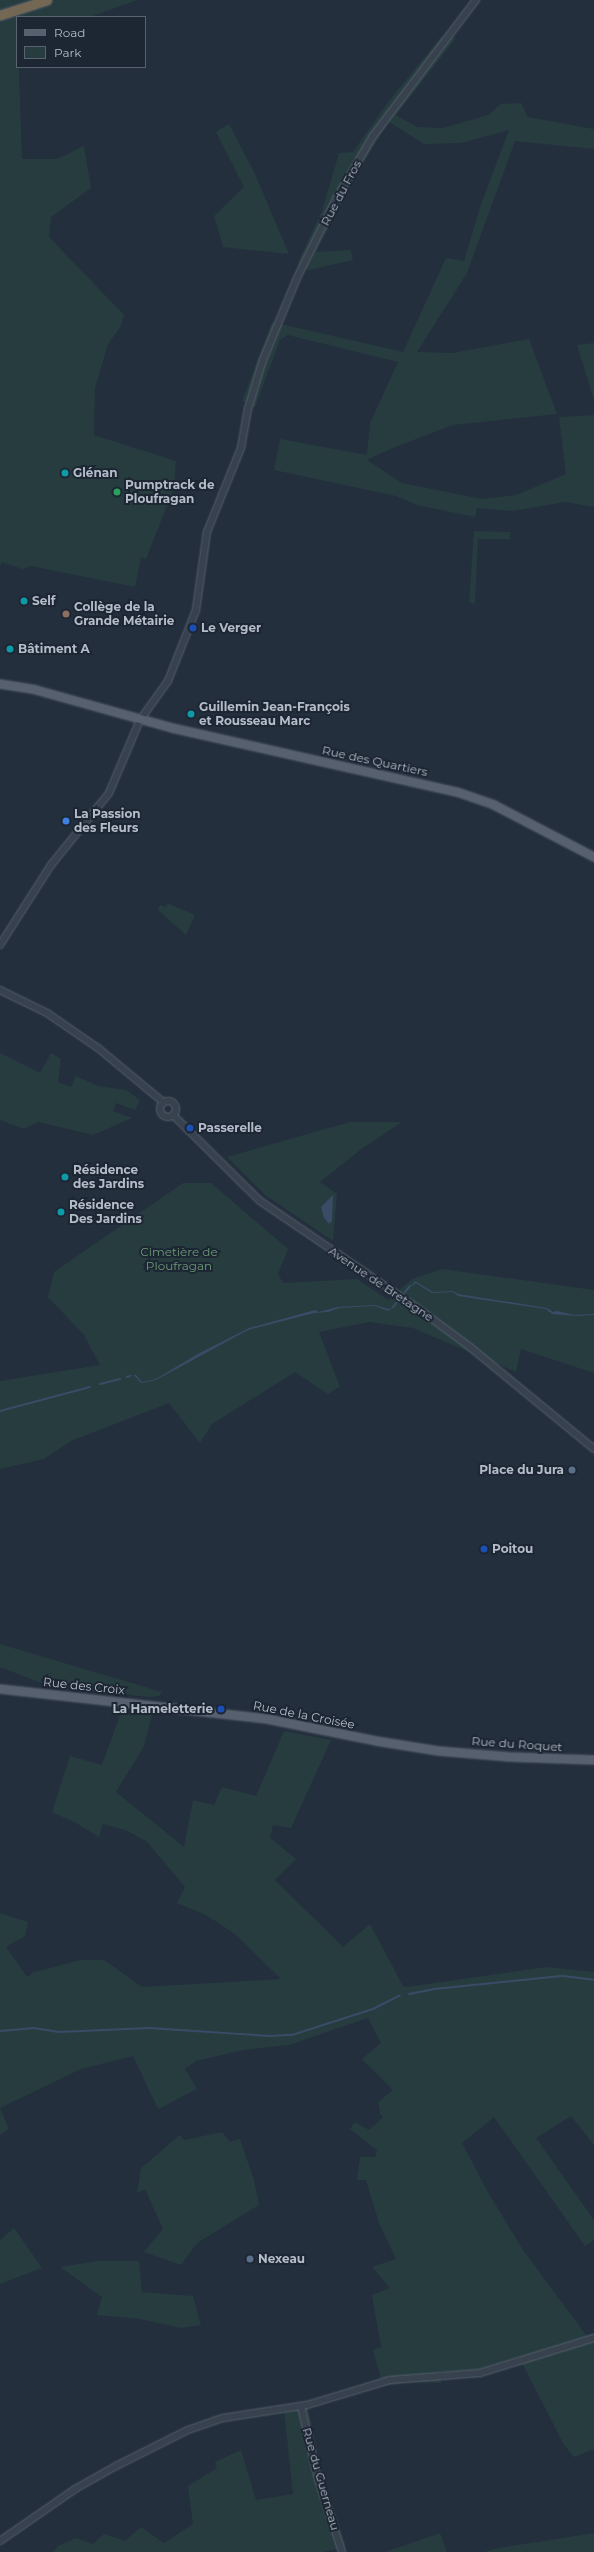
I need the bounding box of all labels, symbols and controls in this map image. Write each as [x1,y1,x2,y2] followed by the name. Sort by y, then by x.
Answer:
[16,16,146,68] legend
[54,25,85,40] text: Road
[54,45,81,60] text: Park
[318,158,364,228] street label: Rue du Fros
[73,466,117,480] place label: Glénan
[60,468,70,478] marker: Glénan
[125,478,214,506] place label: Pumptrack de Ploufragan
[112,487,122,497] marker: Pumptrack de Ploufragan
[32,594,55,608] place label: Self
[19,596,29,606] marker: Self
[74,600,174,628] place label: Collège de la Grande Métairie
[61,609,71,619] marker: Collège de la Grande Métairie
[201,621,261,635] place label: Le Verger
[188,623,198,633] marker: Le Verger
[18,642,90,656] place label: Bâtiment A
[5,644,15,654] marker: Bâtiment A
[199,700,350,728] place label: Guillemin Jean-François et Rousseau Marc
[186,709,196,719] marker: Guillemin Jean-François et Rousseau Marc
[321,743,429,779] street label: Rue des Quartiers
[74,807,141,835] place label: La Passion des Fleurs
[61,816,71,826] marker: La Passion des Fleurs
[198,1121,262,1135] place label: Passerelle
[185,1123,195,1133] marker: Passerelle
[73,1163,144,1191] place label: Résidence des Jardins
[60,1172,70,1182] marker: Résidence des Jardins
[69,1198,142,1226] place label: Résidence Des Jardins
[56,1207,66,1217] marker: Résidence Des Jardins
[326,1244,436,1324] street label: Avenue de Bretagne
[140,1245,218,1273] park label: Cimetière de Ploufragan
[479,1463,564,1477] place label: Place du Jura
[567,1465,577,1475] marker: Place du Jura
[492,1542,533,1556] place label: Poitou
[479,1544,489,1554] marker: Poitou
[43,1675,125,1697] street label: Rue des Croix
[252,1698,356,1732] street label: Rue de la Croisée
[112,1702,213,1716] place label: La Hameletterie
[216,1704,226,1714] marker: La Hameletterie
[471,1734,563,1754] street label: Rue du Roquet
[258,2252,305,2266] place label: Nexeau
[245,2254,255,2264] marker: Nexeau
[299,2426,343,2532] street label: Rue du Guerneau

